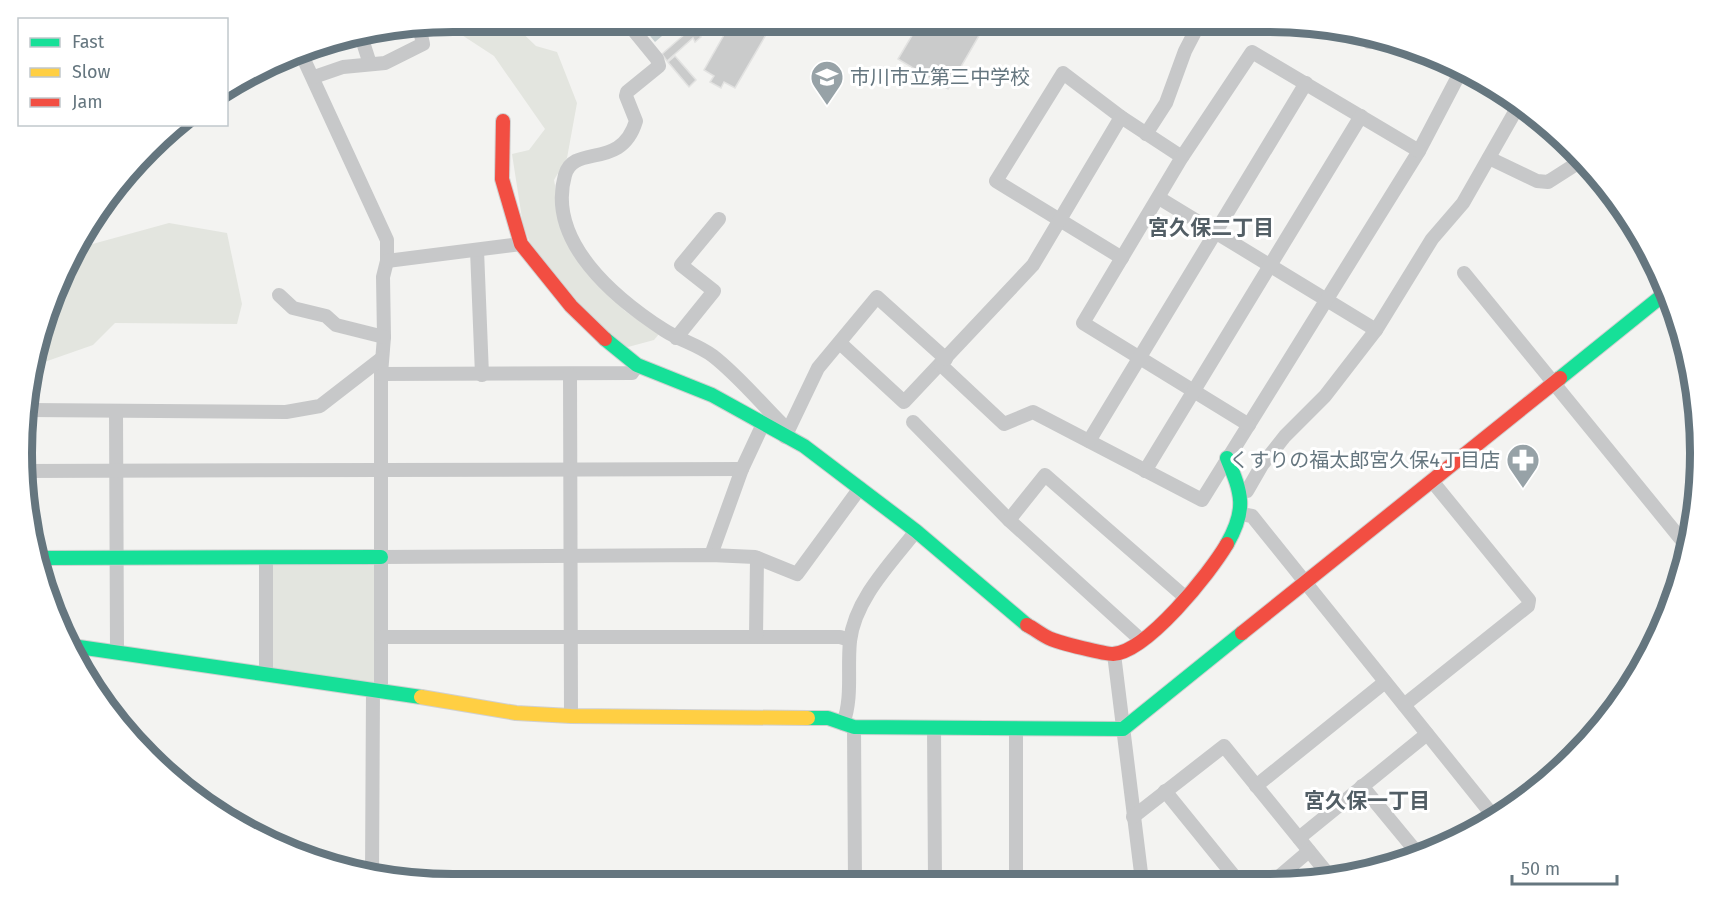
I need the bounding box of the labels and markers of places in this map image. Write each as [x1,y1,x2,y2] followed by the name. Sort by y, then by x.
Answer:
[809,59,845,106] school or university icon: 市川市立第三中学校
[850,65,1030,89] place label: 市川市立第三中学校
[1505,442,1541,489] pharmacy icon: くすりの福太郎宮久保4丁目店
[1229,448,1500,472] place label: くすりの福太郎宮久保4丁目店

